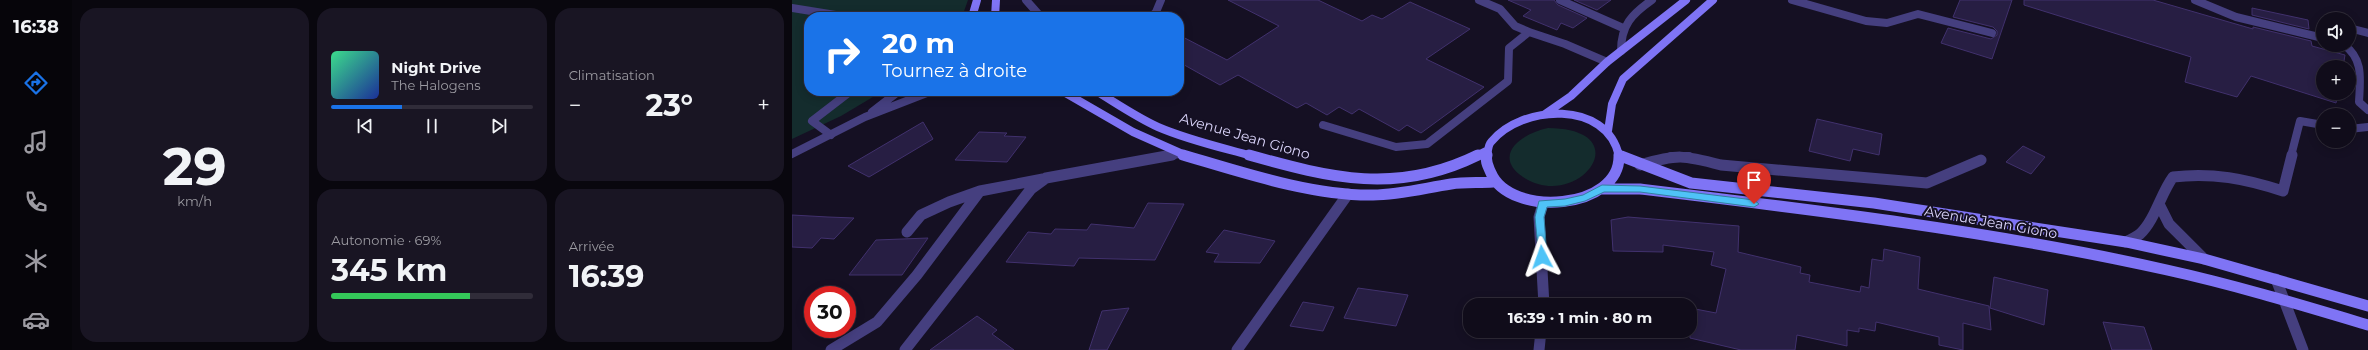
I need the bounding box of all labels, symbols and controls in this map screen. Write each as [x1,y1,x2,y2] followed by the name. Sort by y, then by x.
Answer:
[2316,12,2356,148] map controls
[2316,12,2356,52] button: sound
[13,16,59,38] text: 16:38
[882,26,955,60] text: 20 m
[816,28,868,80] icon: right
[391,58,481,77] text: Night Drive
[882,60,1027,82] text: Tournez à droite
[2316,60,2356,100] button: +
[569,67,655,83] text: Climatisation
[22,69,50,97] icon: directions
[391,77,481,93] text: The Halogens
[646,87,693,124] text: 23°
[569,92,581,119] text: −
[757,92,770,119] text: +
[2316,108,2356,148] button: −
[1178,109,1312,163] street label: Avenue Jean Giono
[354,115,376,137] icon: previous
[421,115,443,137] icon: pause
[488,115,510,137] icon: next
[22,128,50,156] icon: music
[163,135,227,198] text: 29
[1737,163,1771,204] pin
[1743,169,1765,191] icon: arrive
[22,188,50,216] icon: phone
[177,193,212,209] text: km/h
[1923,201,2059,243] street label: Avenue Jean Giono
[331,232,441,248] text: Autonomie · 69%
[1521,236,1563,278] position arrow
[569,238,614,254] text: Arrivée
[22,247,50,275] icon: climate
[331,252,447,289] text: 345 km
[569,258,644,295] text: 16:39
[804,286,856,338] speed limit sign: 30
[22,306,50,334] icon: car
[1508,308,1652,327] text: 16:39 · 1 min · 80 m

